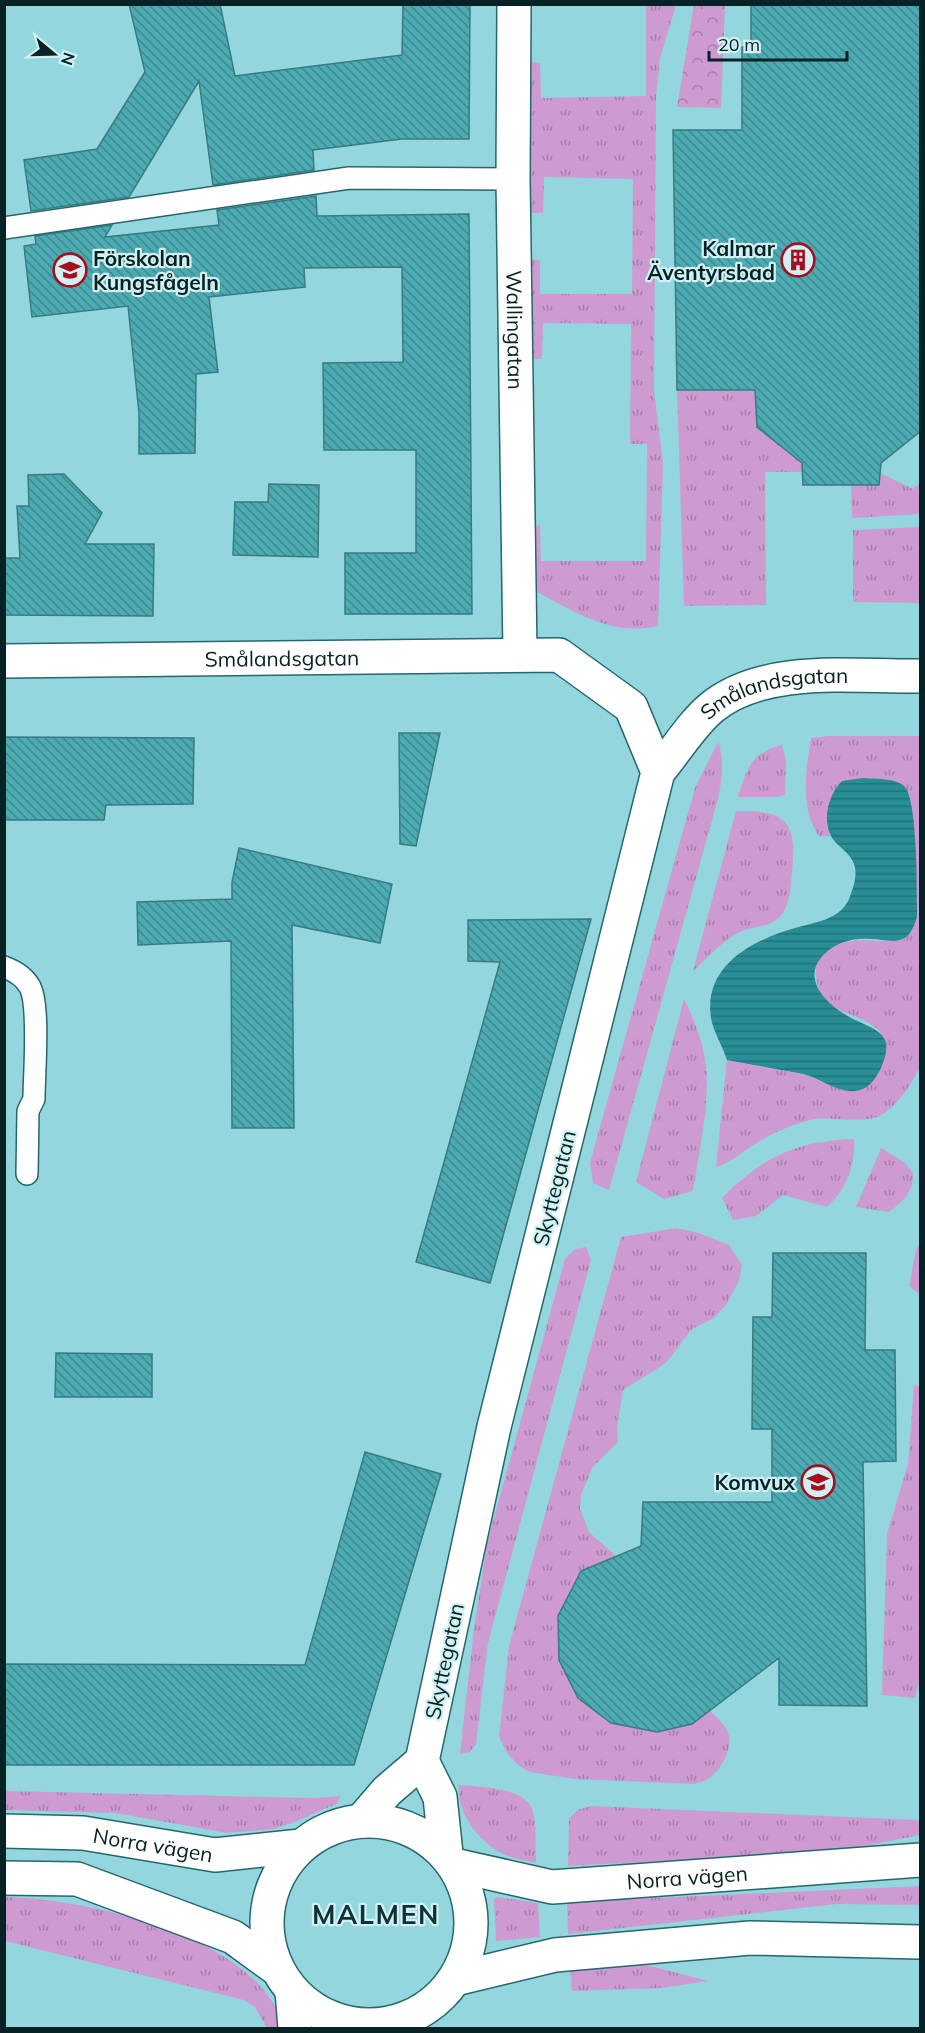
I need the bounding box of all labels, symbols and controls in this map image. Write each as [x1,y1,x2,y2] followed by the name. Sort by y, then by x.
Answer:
[24,24,84,84] north arrow
[709,24,847,62] scale bar
[718,33,760,56] text: 20 m
[57,50,80,68] text: N
[647,235,776,285] place label: Kalmar Äventyrsbad
[780,242,816,278] building icon: Kalmar Äventyrsbad
[93,245,219,295] place label: Förskolan Kungsfågeln
[52,252,88,288] school or university icon: Förskolan Kungsfågeln
[501,270,529,390] street label: Wallingatan
[205,644,359,672] street label: Smålandsgatan
[694,662,848,725] street label: Smålandsgatan
[527,1128,581,1248] street label: Skyttegatan
[800,1464,836,1500] school or university icon: Komvux
[715,1469,795,1495] place label: Komvux
[419,1601,469,1721] street label: Skyttegatan
[91,1822,215,1867] street label: Norra vägen
[626,1860,749,1894] street label: Norra vägen
[312,1897,440,1931] district label: MALMEN

